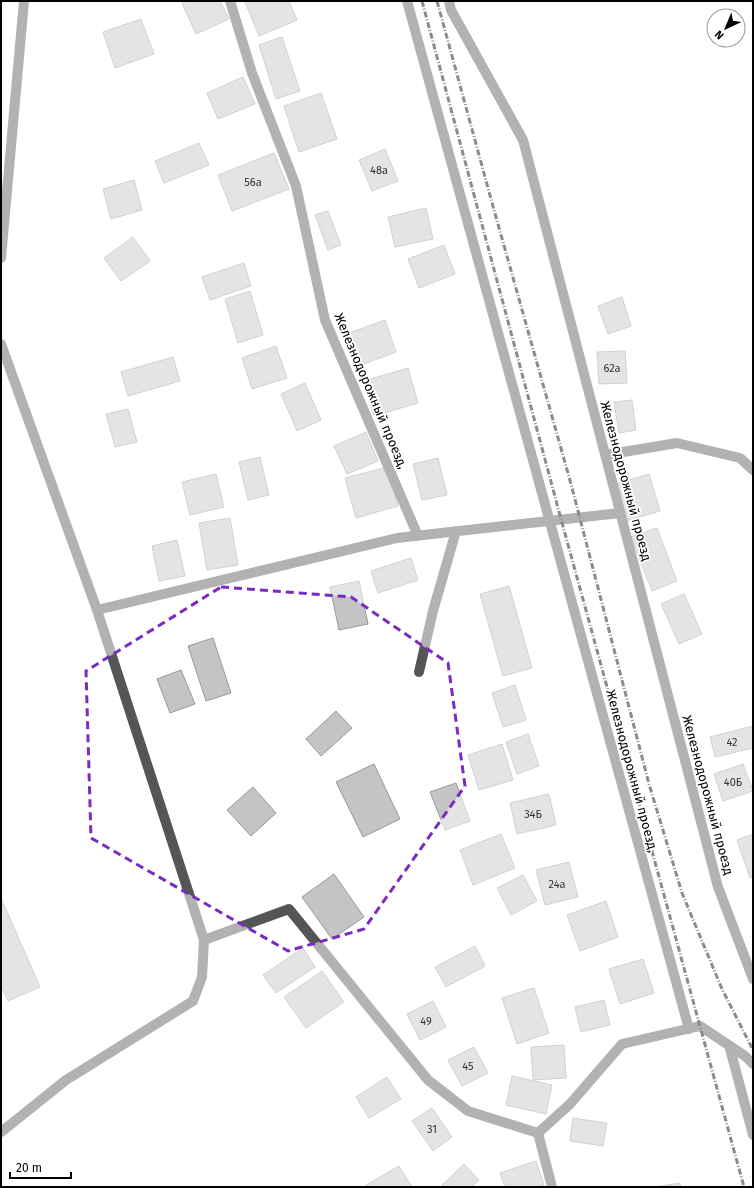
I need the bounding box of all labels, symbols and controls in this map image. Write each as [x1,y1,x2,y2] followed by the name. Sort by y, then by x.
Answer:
[706,8,746,48] north arrow
[712,28,727,42] text: N
[370,164,388,177] house number: 48а
[244,176,262,189] house number: 56а
[331,311,411,471] street label: Железнодорожный проезд,
[603,362,621,375] house number: 62а
[597,400,655,562] street label: Железнодорожный проезд
[603,688,661,854] street label: Железнодорожный проезд,
[679,714,737,876] street label: Железнодорожный проезд
[726,736,738,749] house number: 42
[724,776,743,789] house number: 40Б
[524,808,542,821] house number: 34Б
[549,878,566,891] house number: 24а
[420,1015,432,1028] house number: 49
[462,1060,474,1073] house number: 45
[427,1123,437,1136] house number: 31
[10,1154,71,1180] scale bar
[16,1161,42,1175] text: 20 m

